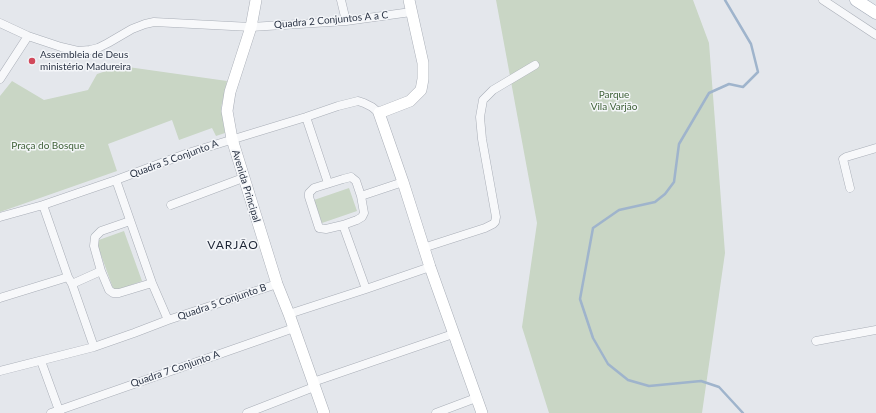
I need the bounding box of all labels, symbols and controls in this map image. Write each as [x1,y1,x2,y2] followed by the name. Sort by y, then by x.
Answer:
[273,9,389,31] street label: Quadra 2 Conjuntos A a C
[40,49,131,72] place label: Assembleia de Deus ministério Madureira
[27,56,37,66] marker: Assembleia de Deus ministério Madureira
[591,89,637,112] park label: Parque Vila Varjão
[128,137,220,181] street label: Quadra 5 Conjunto A
[11,140,85,152] park label: Praça do Bosque
[229,148,263,224] street label: Avenida Principal
[207,238,259,252] district label: VARJÃO
[176,281,268,323] street label: Quadra 5 Conjunto B
[129,348,221,390] street label: Quadra 7 Conjunto A

